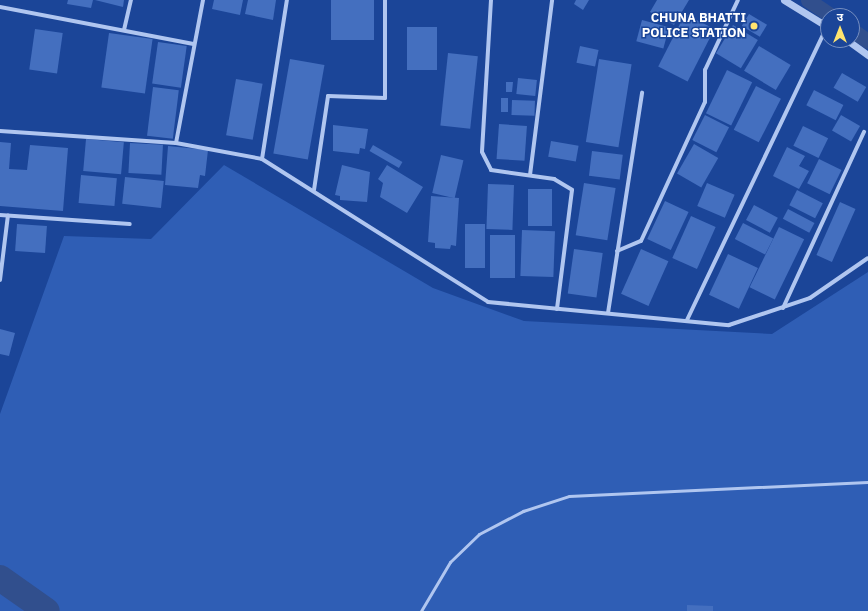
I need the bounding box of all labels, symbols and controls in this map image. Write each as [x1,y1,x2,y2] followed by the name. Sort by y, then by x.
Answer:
[820,8,860,48] north arrow
[837,10,843,24] text: उ
[642,11,746,42] place label: CHUNA BHATTI POLICE STATION
[749,21,759,31] marker: CHUNA BHATTI POLICE STATION

